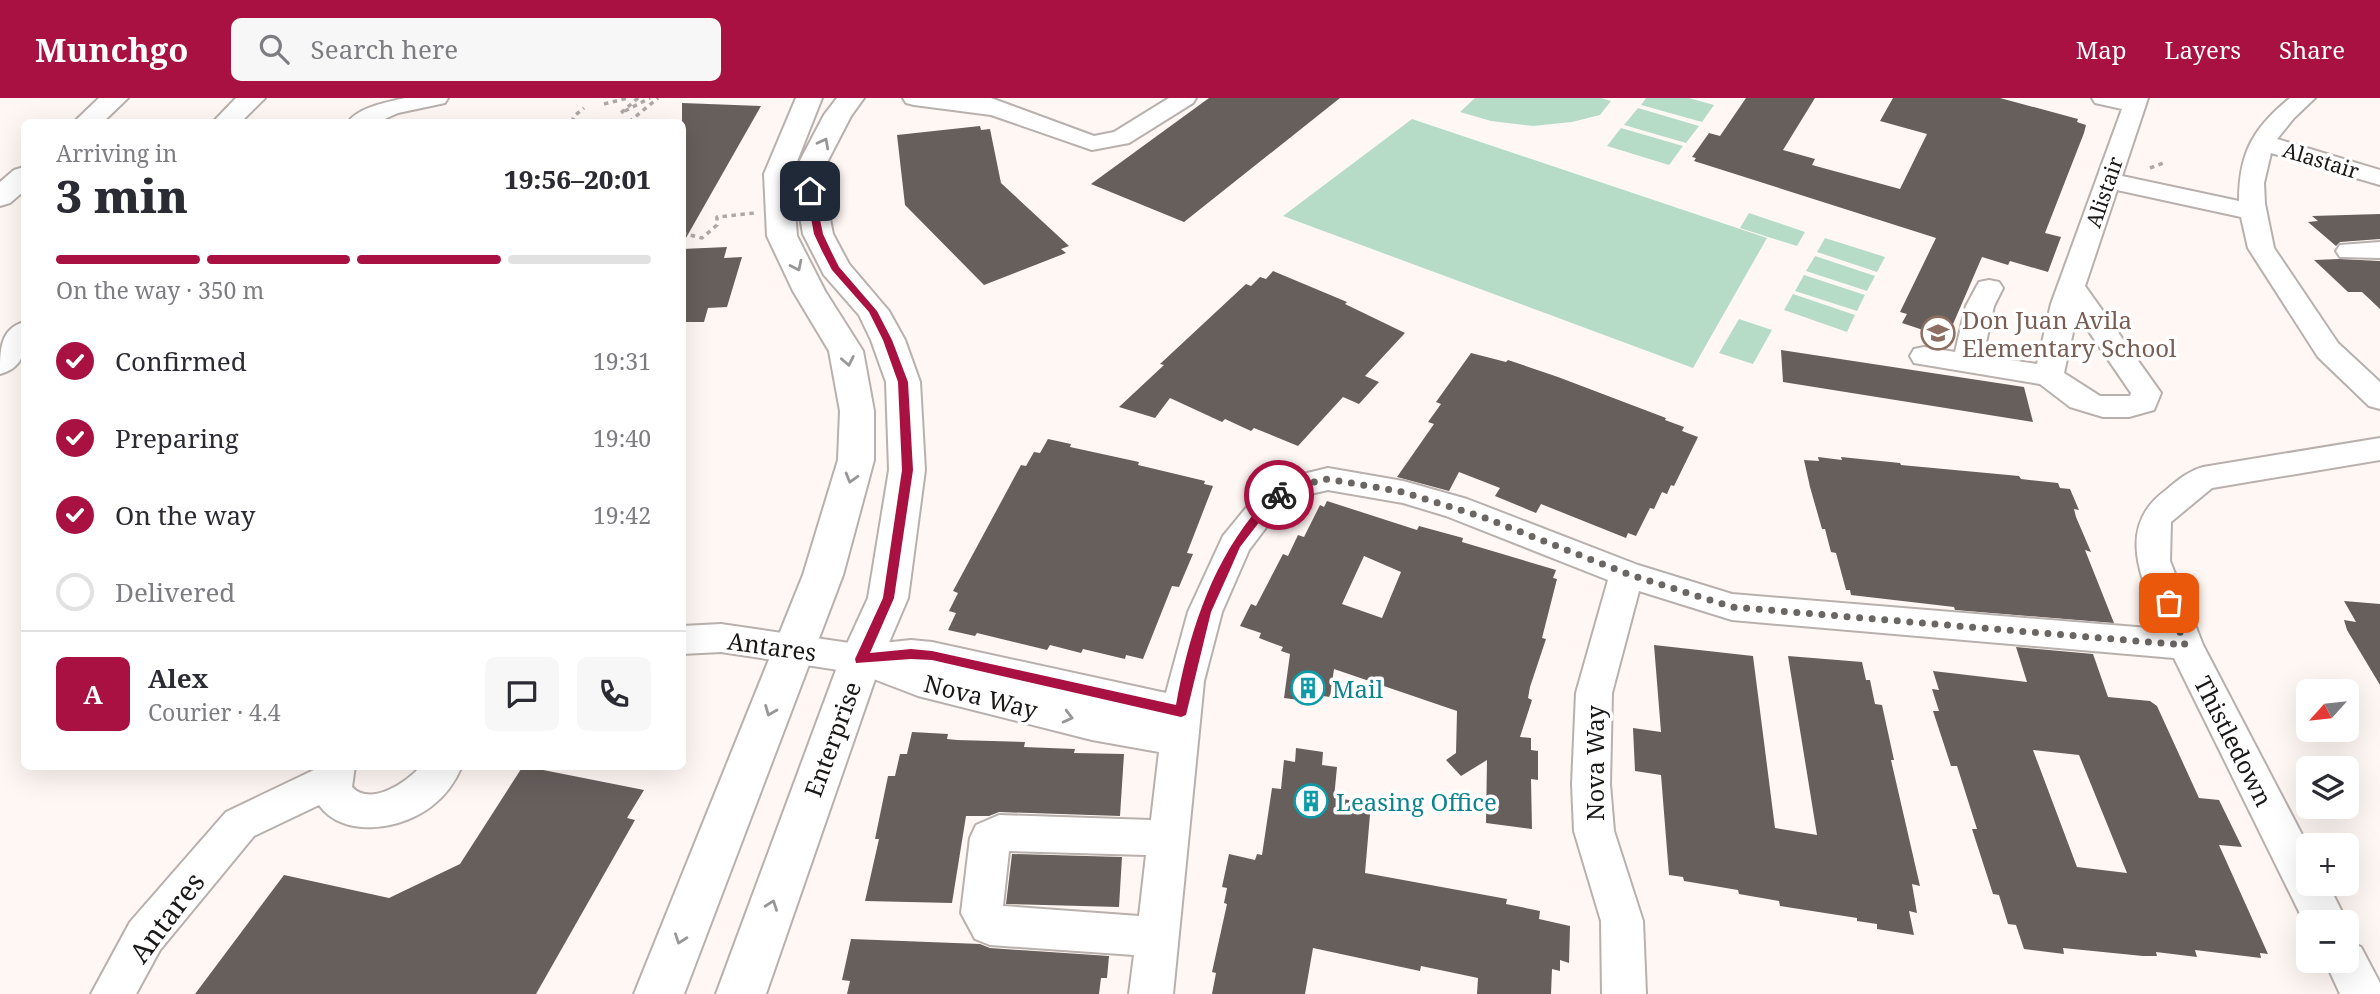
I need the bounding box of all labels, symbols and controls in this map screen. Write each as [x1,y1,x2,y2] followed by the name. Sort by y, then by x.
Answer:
[231,18,721,81] search box
[35,27,189,72] text: Munchgo
[255,30,293,68] icon: search
[311,31,458,67] text: Search here
[2076,33,2127,66] text: Map
[2165,33,2241,66] text: Layers
[2279,33,2345,66] text: Share
[2279,135,2363,185] street label: Alastair
[56,137,177,169] text: Arriving in
[815,138,829,150] one-way arrow
[2079,153,2129,231] street label: Alistair
[504,161,651,197] text: 19:56–20:01
[780,161,840,221] pin
[56,164,188,226] text: 3 min
[791,172,829,210] icon: home
[788,259,802,271] one-way arrow
[56,274,264,306] text: On the way · 350 m
[1962,303,2177,364] place label: Don Juan Avila Elementary School
[1919,314,1957,352] school or university icon: Don Juan Avila Elementary School
[56,342,94,380] icon: check
[115,343,247,379] text: Confirmed
[593,345,651,377] text: 19:31
[839,355,854,367] one-way arrow
[56,419,94,457] icon: check
[115,420,239,456] text: Preparing
[593,422,651,454] text: 19:40
[1244,460,1314,530] courier
[845,472,860,484] one-way arrow
[1260,476,1298,514] icon: bike
[56,496,94,534] icon: check
[115,497,255,533] text: On the way
[593,499,651,531] text: 19:42
[2139,573,2199,633] pin
[115,574,235,610] text: Delivered
[2150,584,2188,622] icon: bag
[725,623,819,669] street label: Antares
[485,657,559,731] button: chat
[577,657,651,731] button: phone
[148,660,208,696] text: Alex
[921,666,1042,726] street label: Nova Way
[1289,669,1327,707] building icon: Mail
[2187,670,2281,812] street label: Thistledown
[1332,672,1384,705] place label: Mail
[83,676,103,712] text: A
[796,677,868,801] street label: Enterprise
[2296,679,2359,742] north arrow
[2296,679,2359,973] map controls
[148,696,281,728] text: Courier · 4.4
[764,705,778,717] one-way arrow
[1578,705,1611,821] street label: Nova Way
[1061,709,1073,724] one-way arrow
[2296,756,2359,819] button: layers
[1292,782,1330,820] building icon: Leasing Office
[1336,785,1497,818] place label: Leasing Office
[2296,833,2359,896] button: +
[119,864,213,970] street label: Antares
[764,899,778,911] one-way arrow
[2296,910,2359,973] button: −
[674,933,688,945] one-way arrow

